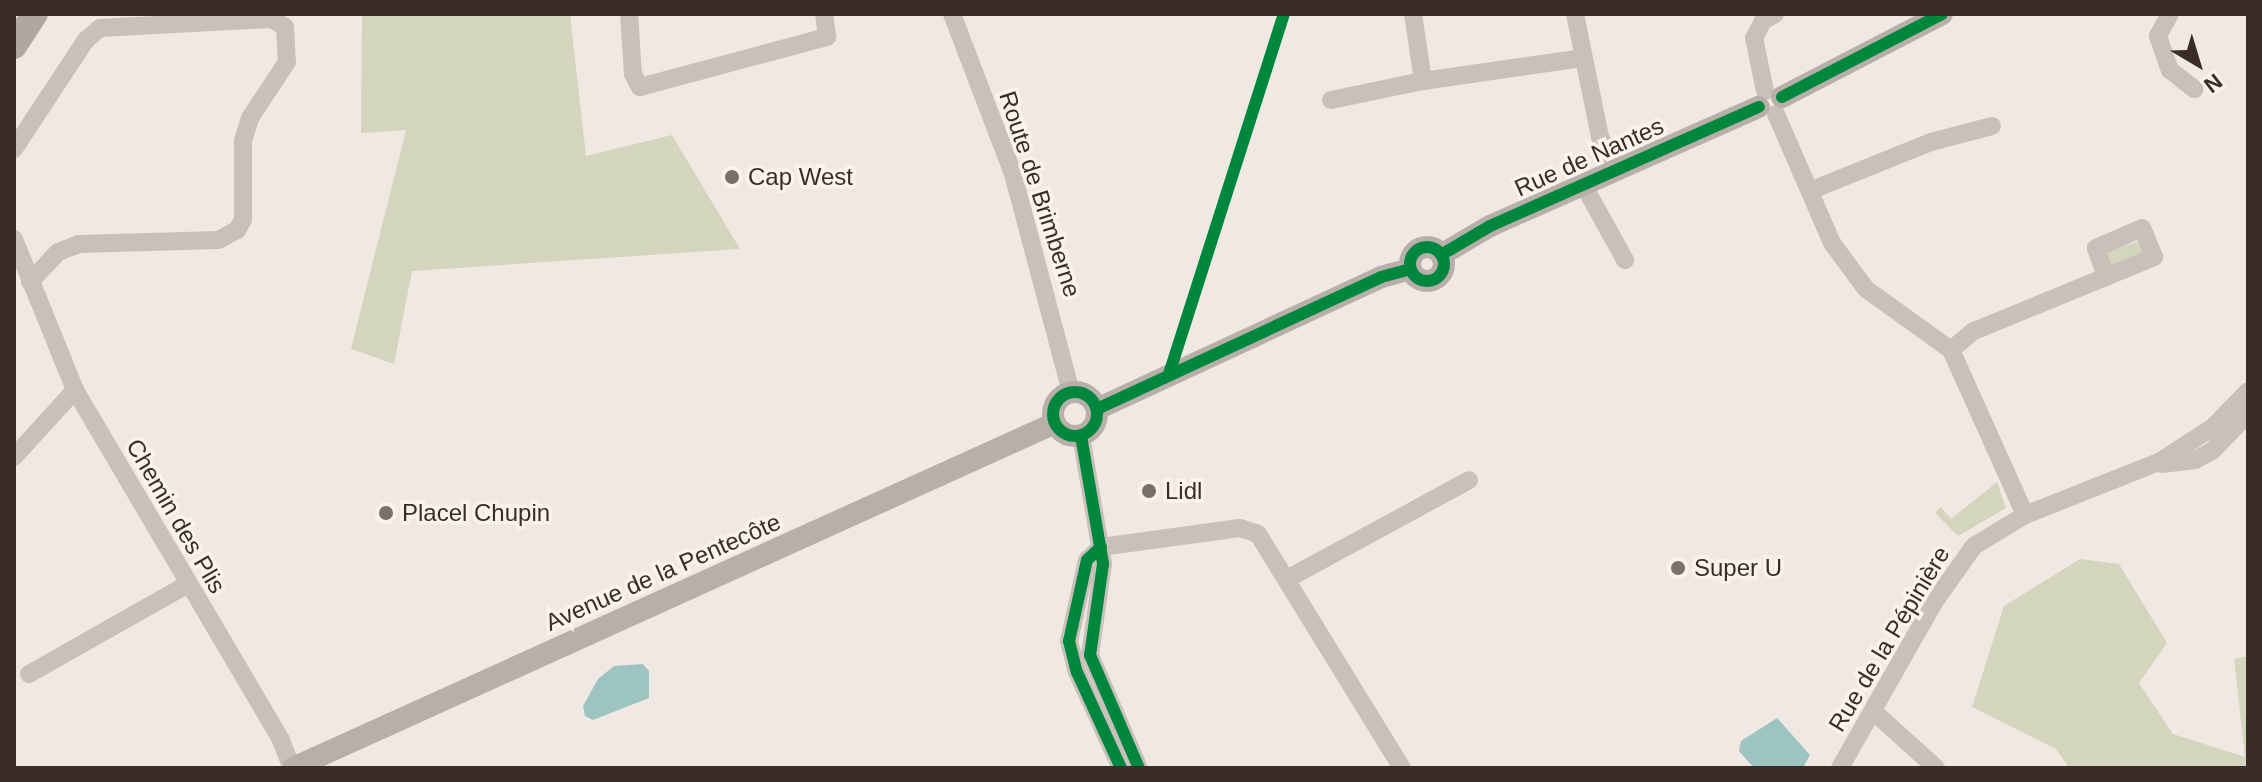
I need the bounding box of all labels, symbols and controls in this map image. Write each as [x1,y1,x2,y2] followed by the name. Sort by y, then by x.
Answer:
[2158,24,2238,104] north arrow
[2199,69,2227,98] text: N
[993,87,1087,301] street label: Route de Brimberne
[1510,111,1668,203] street label: Rue de Nantes
[748,163,853,191] place label: Cap West
[723,168,741,186] marker: Cap West
[120,434,232,598] street label: Chemin des Plis
[1165,477,1202,505] place label: Lidl
[1140,482,1158,500] marker: Lidl
[402,499,550,527] place label: Placel Chupin
[377,504,395,522] marker: Placel Chupin
[541,507,785,637] street label: Avenue de la Pentecôte
[1822,541,1956,737] street label: Rue de la Pépinière
[1694,554,1782,582] place label: Super U
[1669,559,1687,577] marker: Super U

